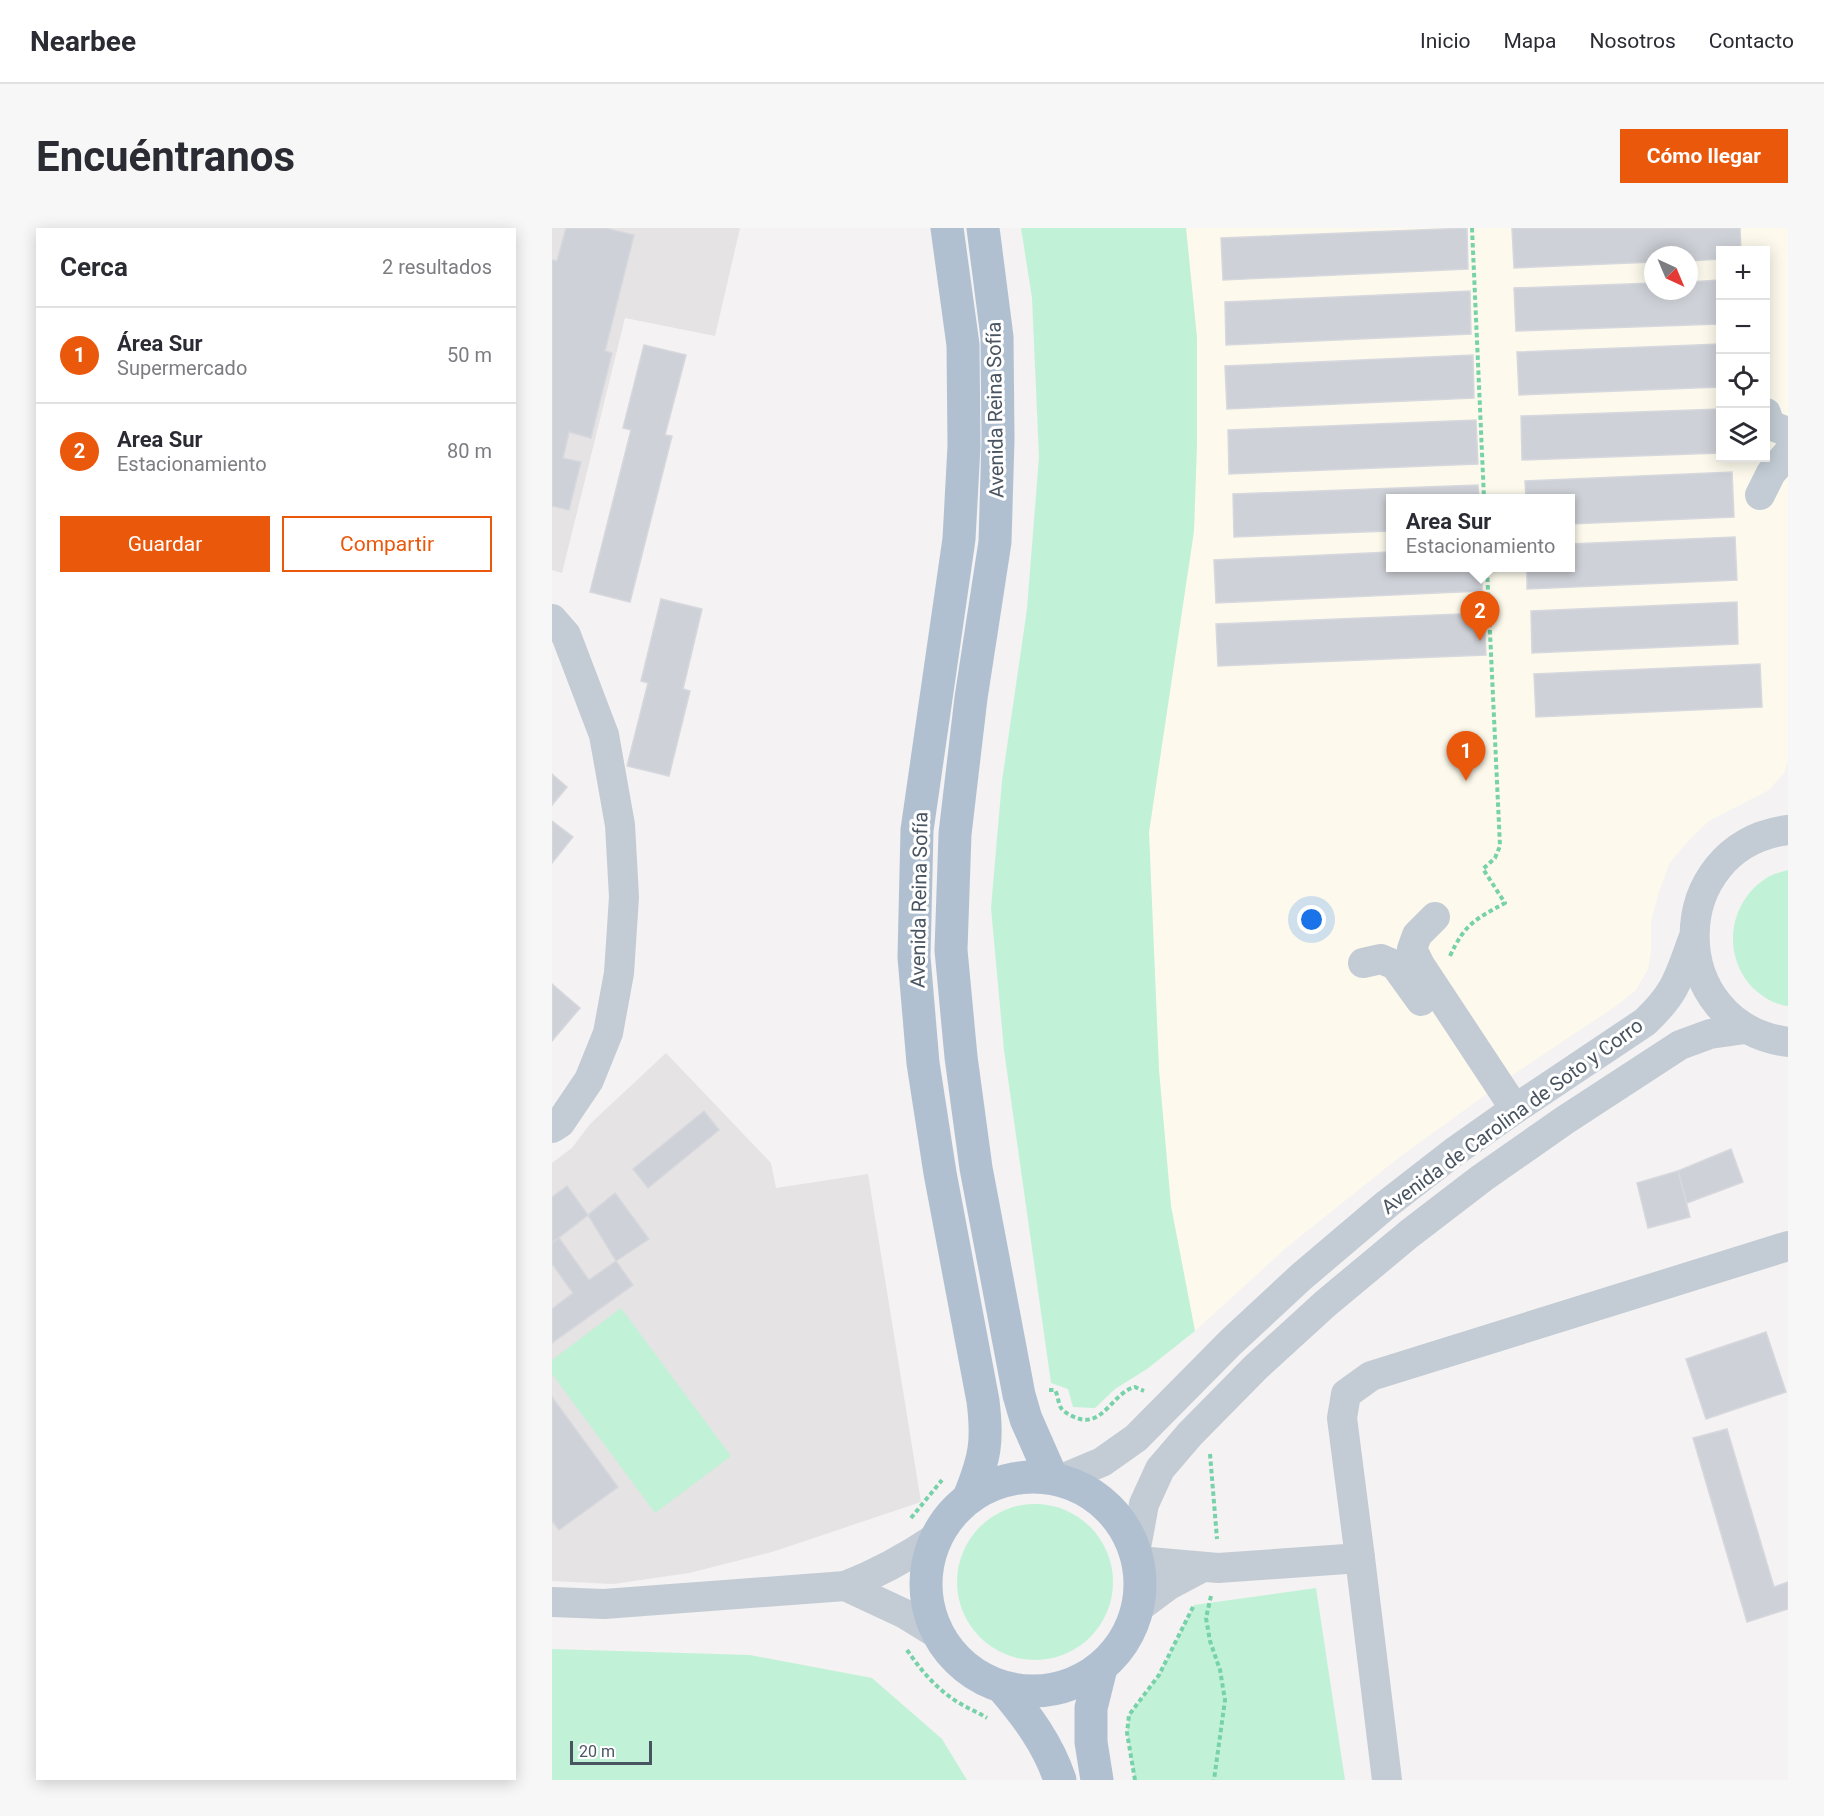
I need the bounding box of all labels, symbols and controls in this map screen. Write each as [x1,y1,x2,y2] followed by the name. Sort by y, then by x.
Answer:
[30,25,136,58] text: Nearbee
[1420,29,1470,53] text: Inicio
[1503,29,1556,53] text: Mapa
[1589,29,1676,53] text: Nosotros
[1709,29,1794,53] text: Contacto
[1620,129,1788,183] button: Cómo llegar
[36,132,295,181] text: Encuéntranos
[1644,246,1698,300] north arrow
[1716,246,1770,462] map controls
[1716,246,1770,300] button: +
[60,252,128,282] text: Cerca
[382,255,492,279] text: 2 resultados
[1716,300,1770,354] button: −
[981,322,1009,498] street label: Avenida Reina Sofía
[117,331,203,356] text: Área Sur
[74,343,85,367] text: 1
[447,343,492,367] text: 50 m
[1716,354,1770,408] button: locate
[117,356,247,380] text: Supermercado
[1716,408,1770,462] button: layers
[117,427,203,452] text: Area Sur
[74,439,85,463] text: 2
[447,439,492,463] text: 80 m
[117,452,267,476] text: Estacionamiento
[1386,494,1575,572] popup
[1406,509,1491,534] text: Area Sur
[60,516,270,572] button: Guardar
[282,516,492,572] button: Compartir
[1406,534,1555,558] text: Estacionamiento
[1460,592,1500,641] pin: 2
[1446,732,1486,781] pin: 1
[905,812,933,988] street label: Avenida Reina Sofía
[1297,905,1326,934] your location
[1376,1013,1648,1219] street label: Avenida de Carolina de Soto y Corro
[570,1738,652,1766] scale bar
[579,1742,615,1761] text: 20 m

